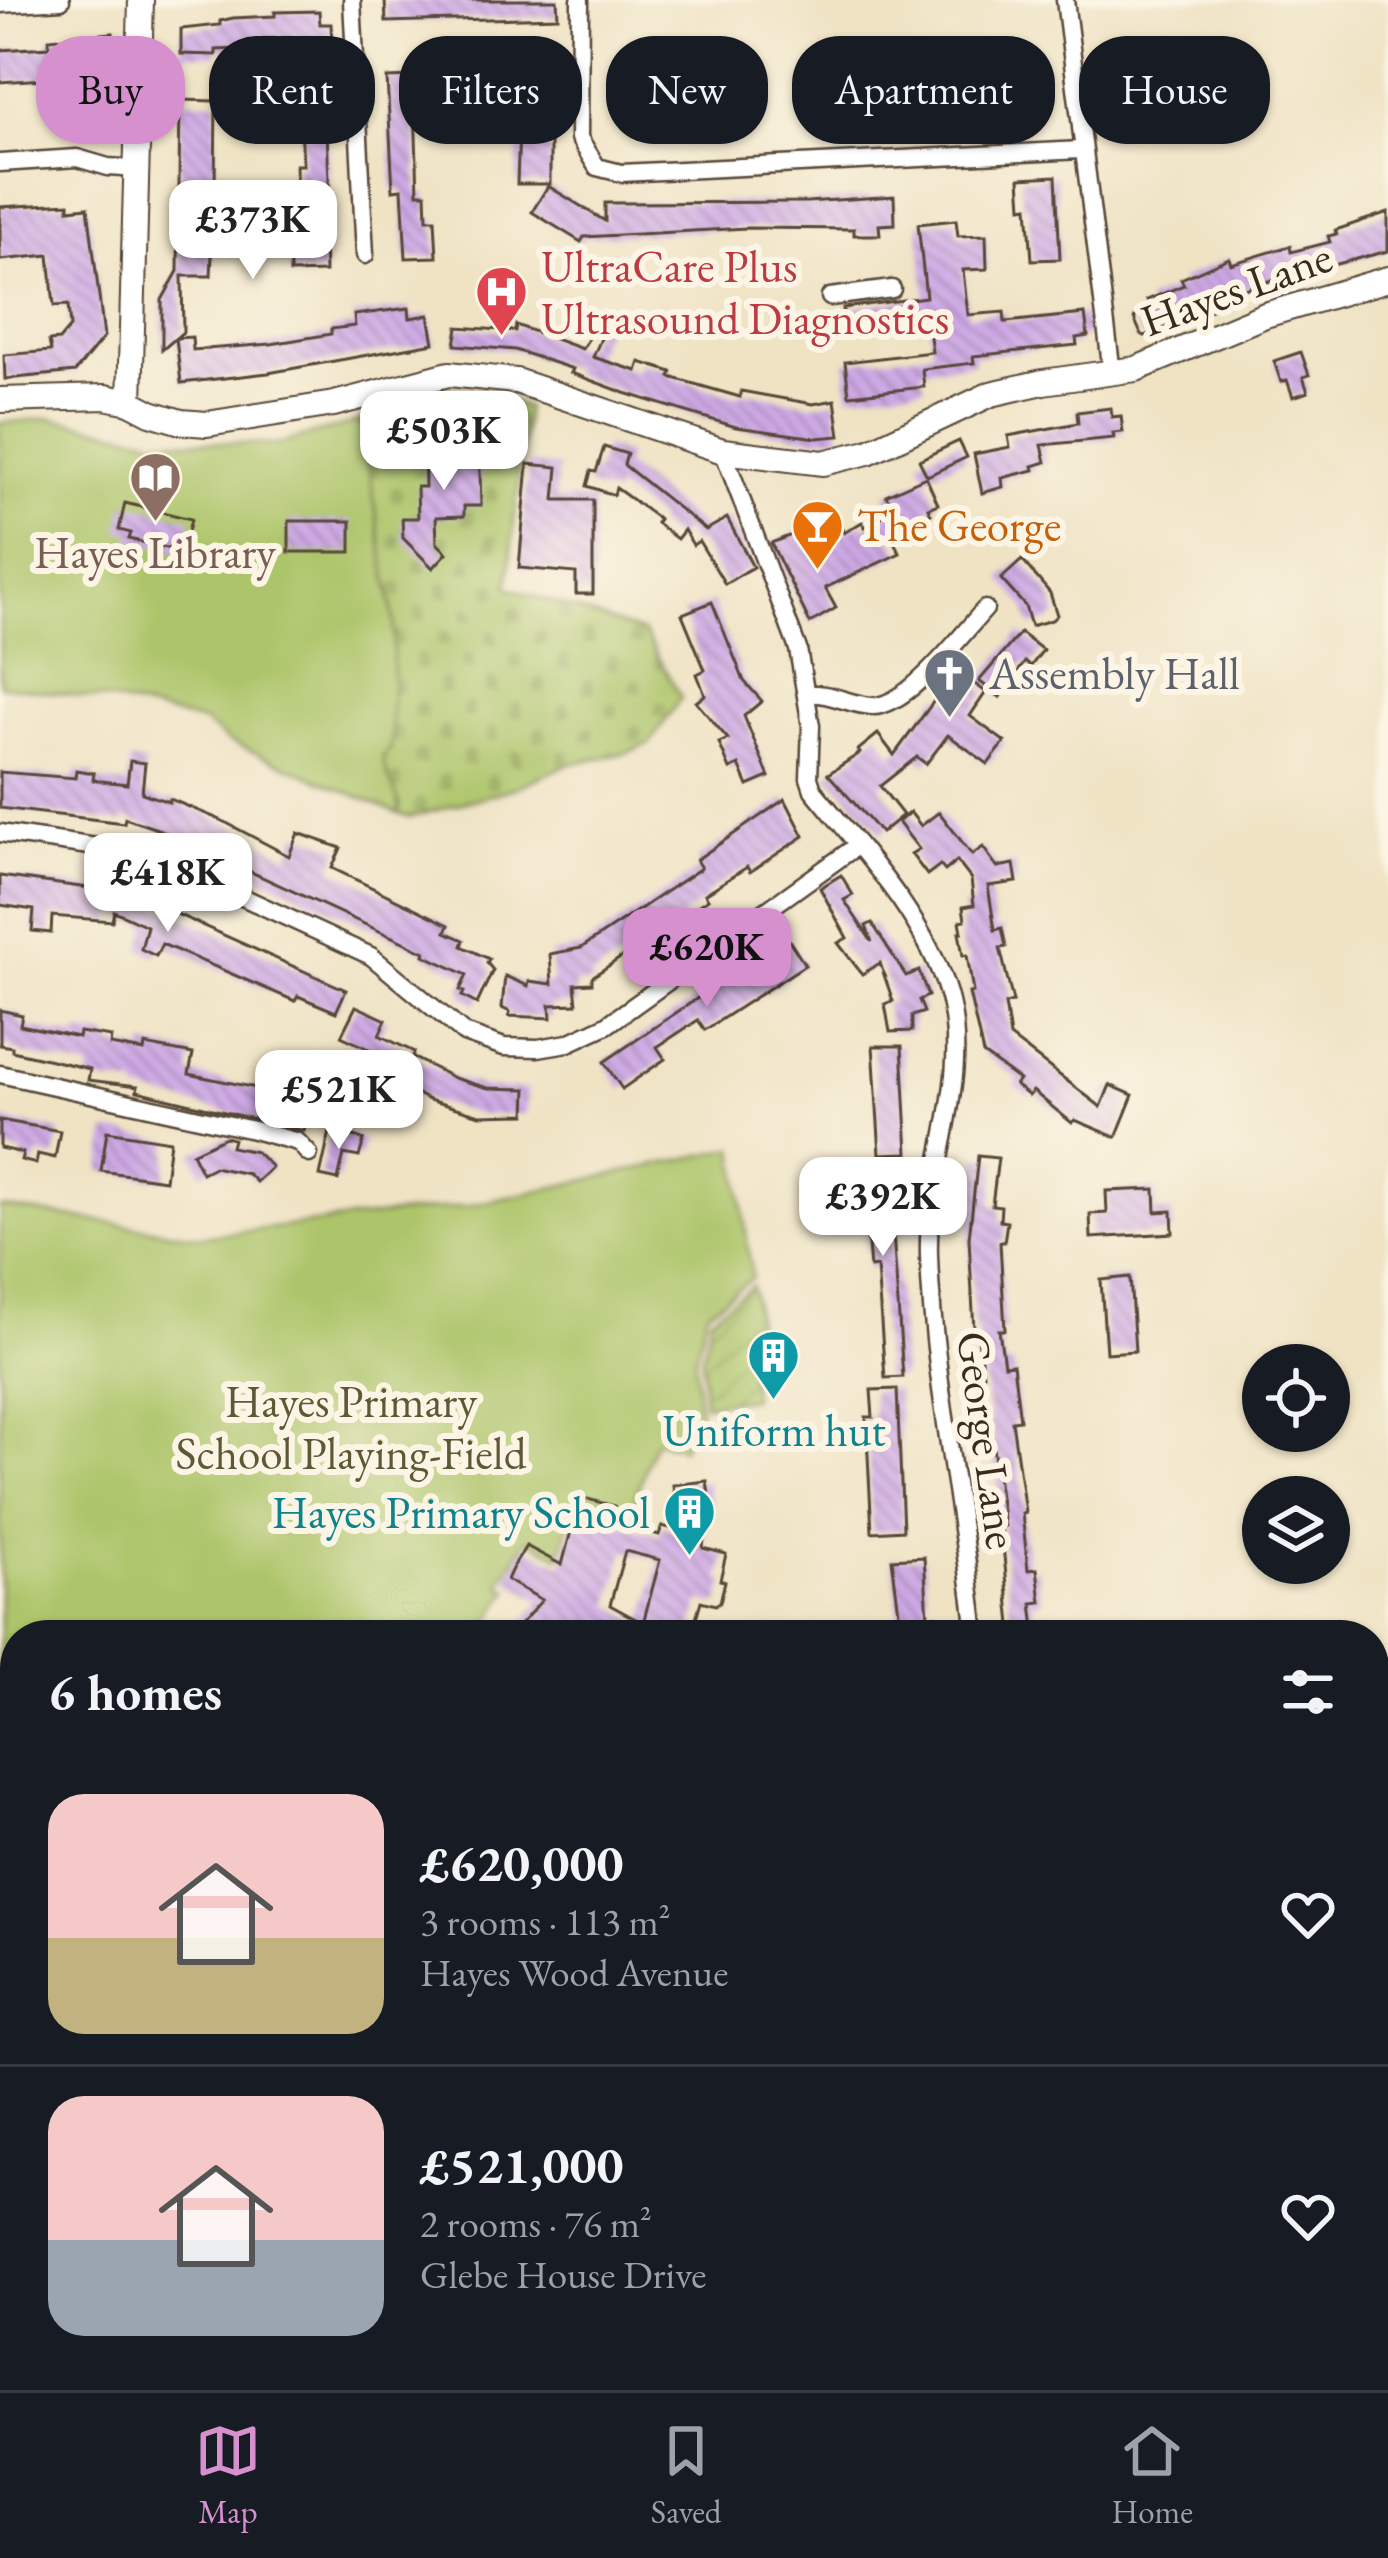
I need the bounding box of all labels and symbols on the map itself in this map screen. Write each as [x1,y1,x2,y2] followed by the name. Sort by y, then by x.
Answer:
[169,180,337,282] pin: £373K
[1133,227,1339,349] street label: Hayes Lane
[541,237,949,347] place label: UltraCare Plus Ultrasound Diagnostics
[474,264,530,338] hospital icon: UltraCare Plus Ultrasound Diagnostics
[360,391,528,493] pin: £503K
[127,450,183,524] library icon: Hayes Library
[857,496,1061,554] place label: The George
[790,497,846,571] bar icon: The George
[34,523,276,581] place label: Hayes Library
[988,644,1240,702] place label: Assembly Hall
[922,645,978,719] church icon: Assembly Hall
[84,833,252,935] pin: £418K
[623,908,791,1010] pin: £620K
[255,1050,423,1152] pin: £521K
[799,1157,967,1259] pin: £392K
[746,1328,802,1402] building icon: Uniform hut
[944,1328,1032,1552] street label: George Lane
[176,1372,527,1482] park label: Hayes Primary School Playing-Field
[662,1401,886,1459] place label: Uniform hut
[272,1483,650,1541] place label: Hayes Primary School
[661,1484,717,1558] building icon: Hayes Primary School

